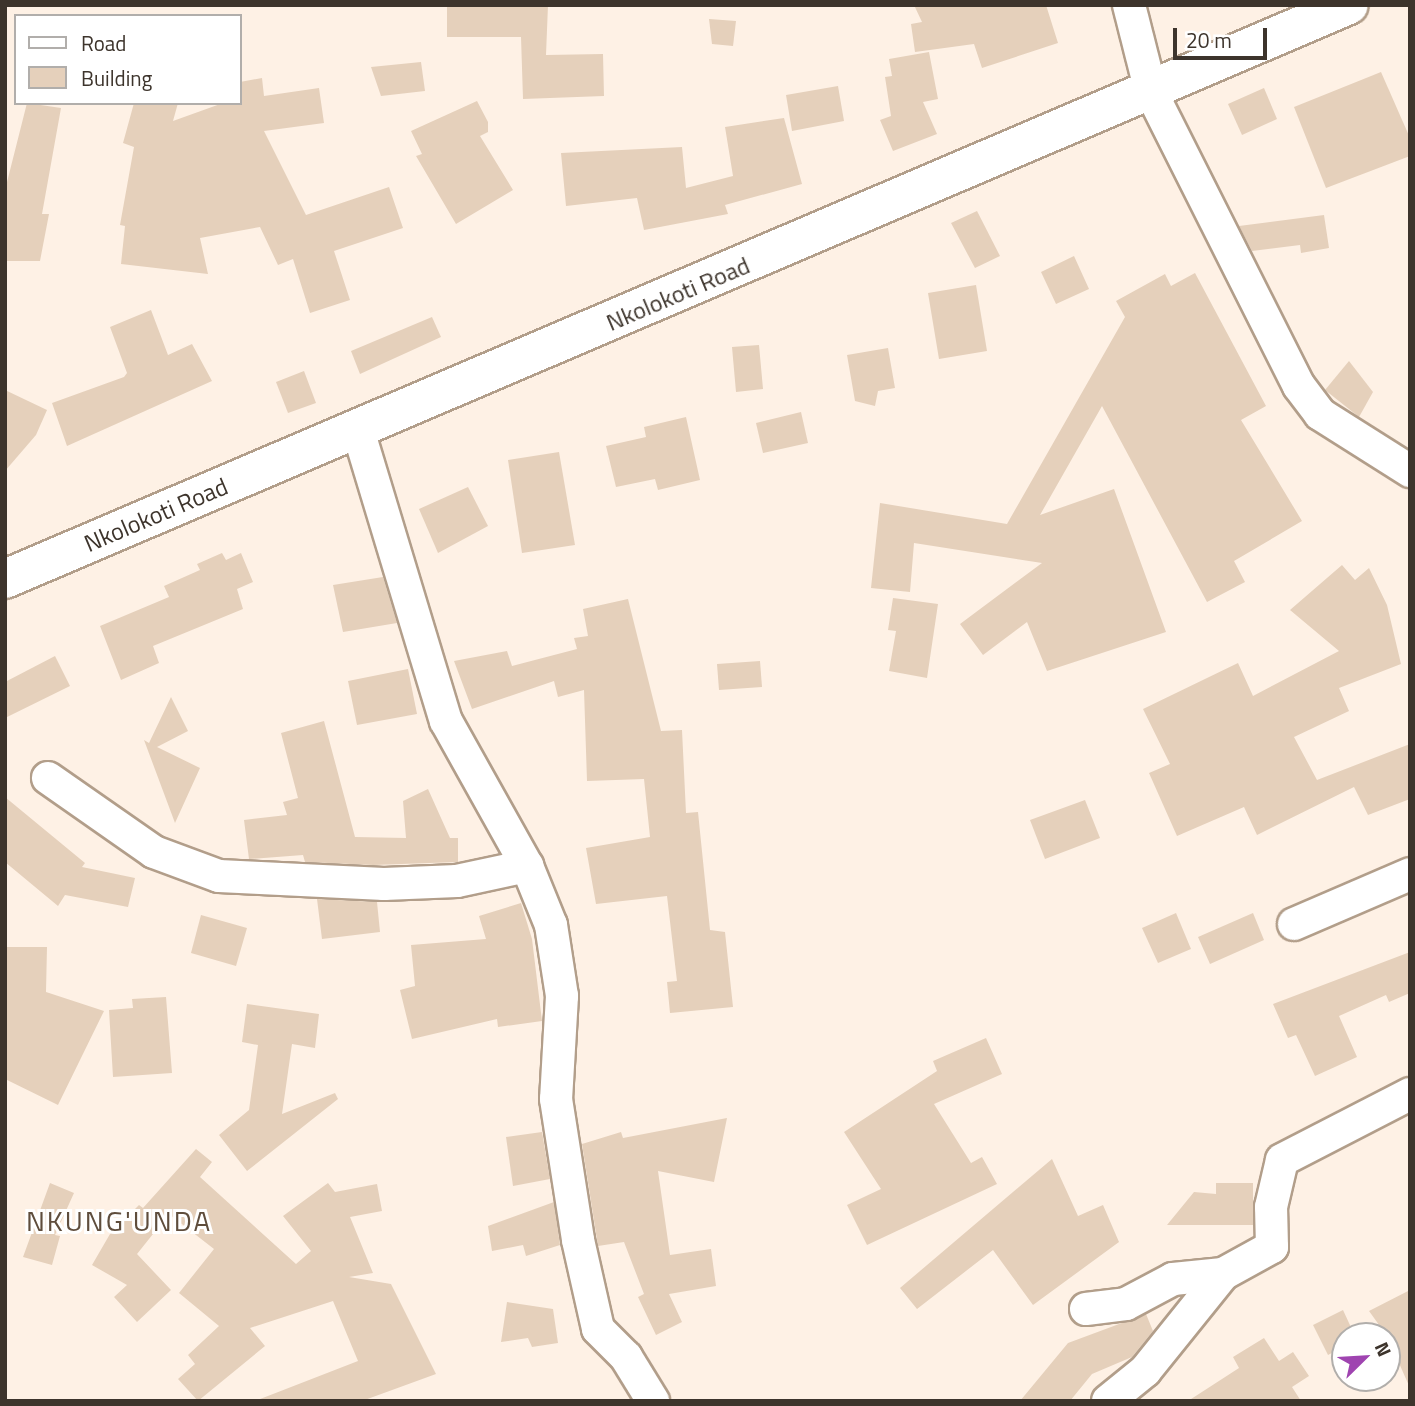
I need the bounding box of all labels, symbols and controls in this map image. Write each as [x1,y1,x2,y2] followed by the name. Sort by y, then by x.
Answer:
[14,14,242,105] legend
[1177,14,1272,58] scale bar
[1186,24,1232,56] text: 20 m
[81,27,126,59] text: Road
[81,62,152,94] text: Building
[602,251,754,337] street label: Nkolokoti Road
[80,472,232,558] street label: Nkolokoti Road
[27,1204,211,1238] district label: NKUNG'UNDA
[1331,1322,1401,1392] north arrow
[1368,1337,1400,1361] text: N

